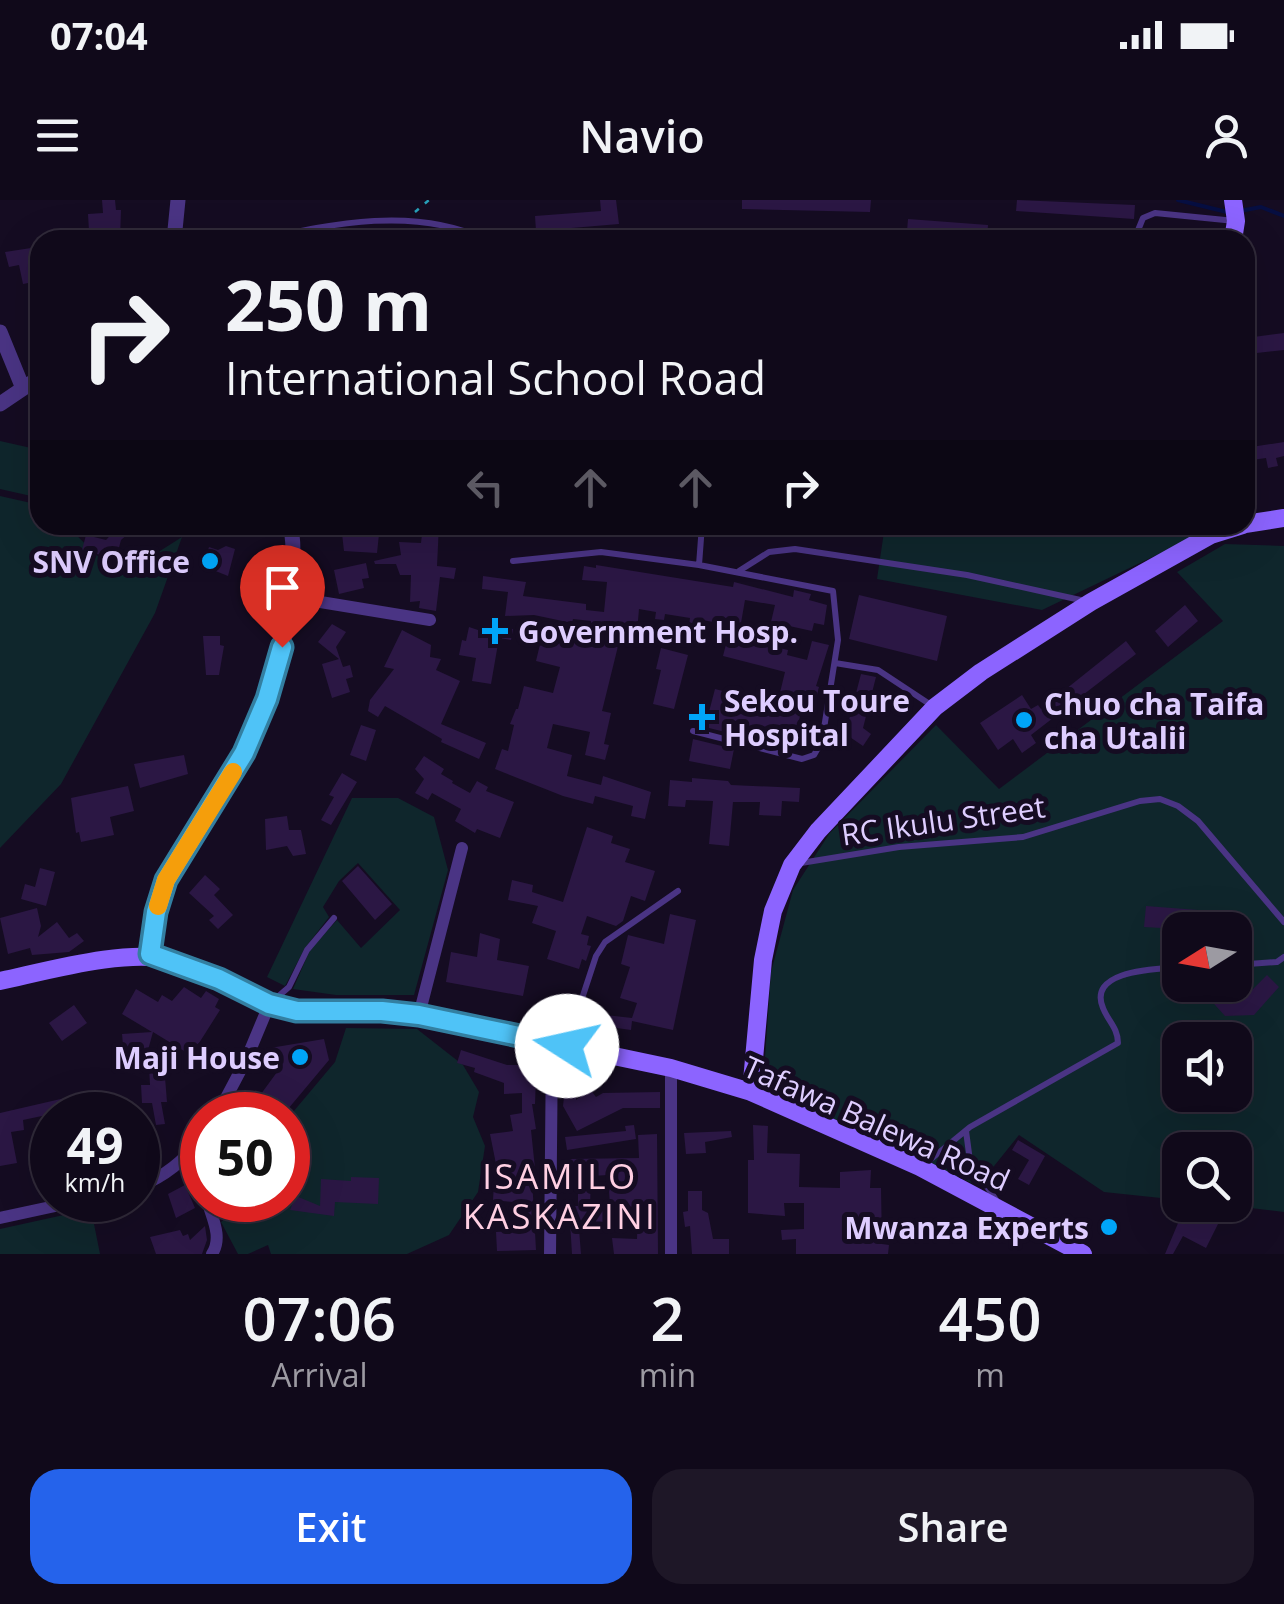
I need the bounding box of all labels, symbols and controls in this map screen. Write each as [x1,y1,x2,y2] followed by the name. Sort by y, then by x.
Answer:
[50,9,148,61] text: 07:04
[579,105,705,166] text: Navio
[30,108,85,163] icon: menu
[1199,108,1254,163] icon: person
[225,256,432,352] text: 250 m
[60,270,190,400] icon: right
[225,347,766,408] text: International School Road
[458,460,513,515] icon: left
[563,460,618,515] icon: ahead
[668,460,723,515] icon: ahead
[773,460,828,515] icon: right
[32,541,190,582] place label: SNV Office
[240,545,325,648] pin
[199,550,221,572] marker: SNV Office
[255,560,310,615] icon: arrive
[518,611,798,652] place label: Government Hosp.
[482,618,508,644] marker: Government Hosp.
[724,680,910,755] place label: Sekou Toure Hospital
[1044,683,1264,758] place label: Chuo cha Taifa cha Utalii
[689,704,715,730] marker: Sekou Toure Hospital
[1013,709,1035,731] marker: Chuo cha Taifa cha Utalii
[838,785,1048,855] street label: RC Ikulu Street
[1162,912,1252,1002] north arrow
[1162,912,1252,1222] map controls
[515,994,619,1098] position arrow
[1162,1022,1252,1112] button: sound
[114,1037,280,1078] place label: Maji House
[289,1046,311,1068] marker: Maji House
[737,1046,1017,1200] street label: Tafawa Balewa Road
[180,1092,310,1222] speed limit sign: 50
[66,1111,124,1179] text: 49
[1162,1132,1252,1222] button: search
[463,1152,657,1239] district label: ISAMILO KASKAZINI
[65,1165,125,1199] text: km/h
[844,1207,1089,1248] place label: Mwanza Experts
[1098,1216,1120,1238] marker: Mwanza Experts
[243,1277,396,1359] text: 07:06
[650,1277,685,1359] text: 2
[939,1277,1041,1359] text: 450
[271,1353,368,1396] text: Arrival
[639,1353,696,1396] text: min
[975,1353,1005,1396] text: m
[30,1469,632,1584] button: Exit
[652,1469,1254,1584] button: Share

